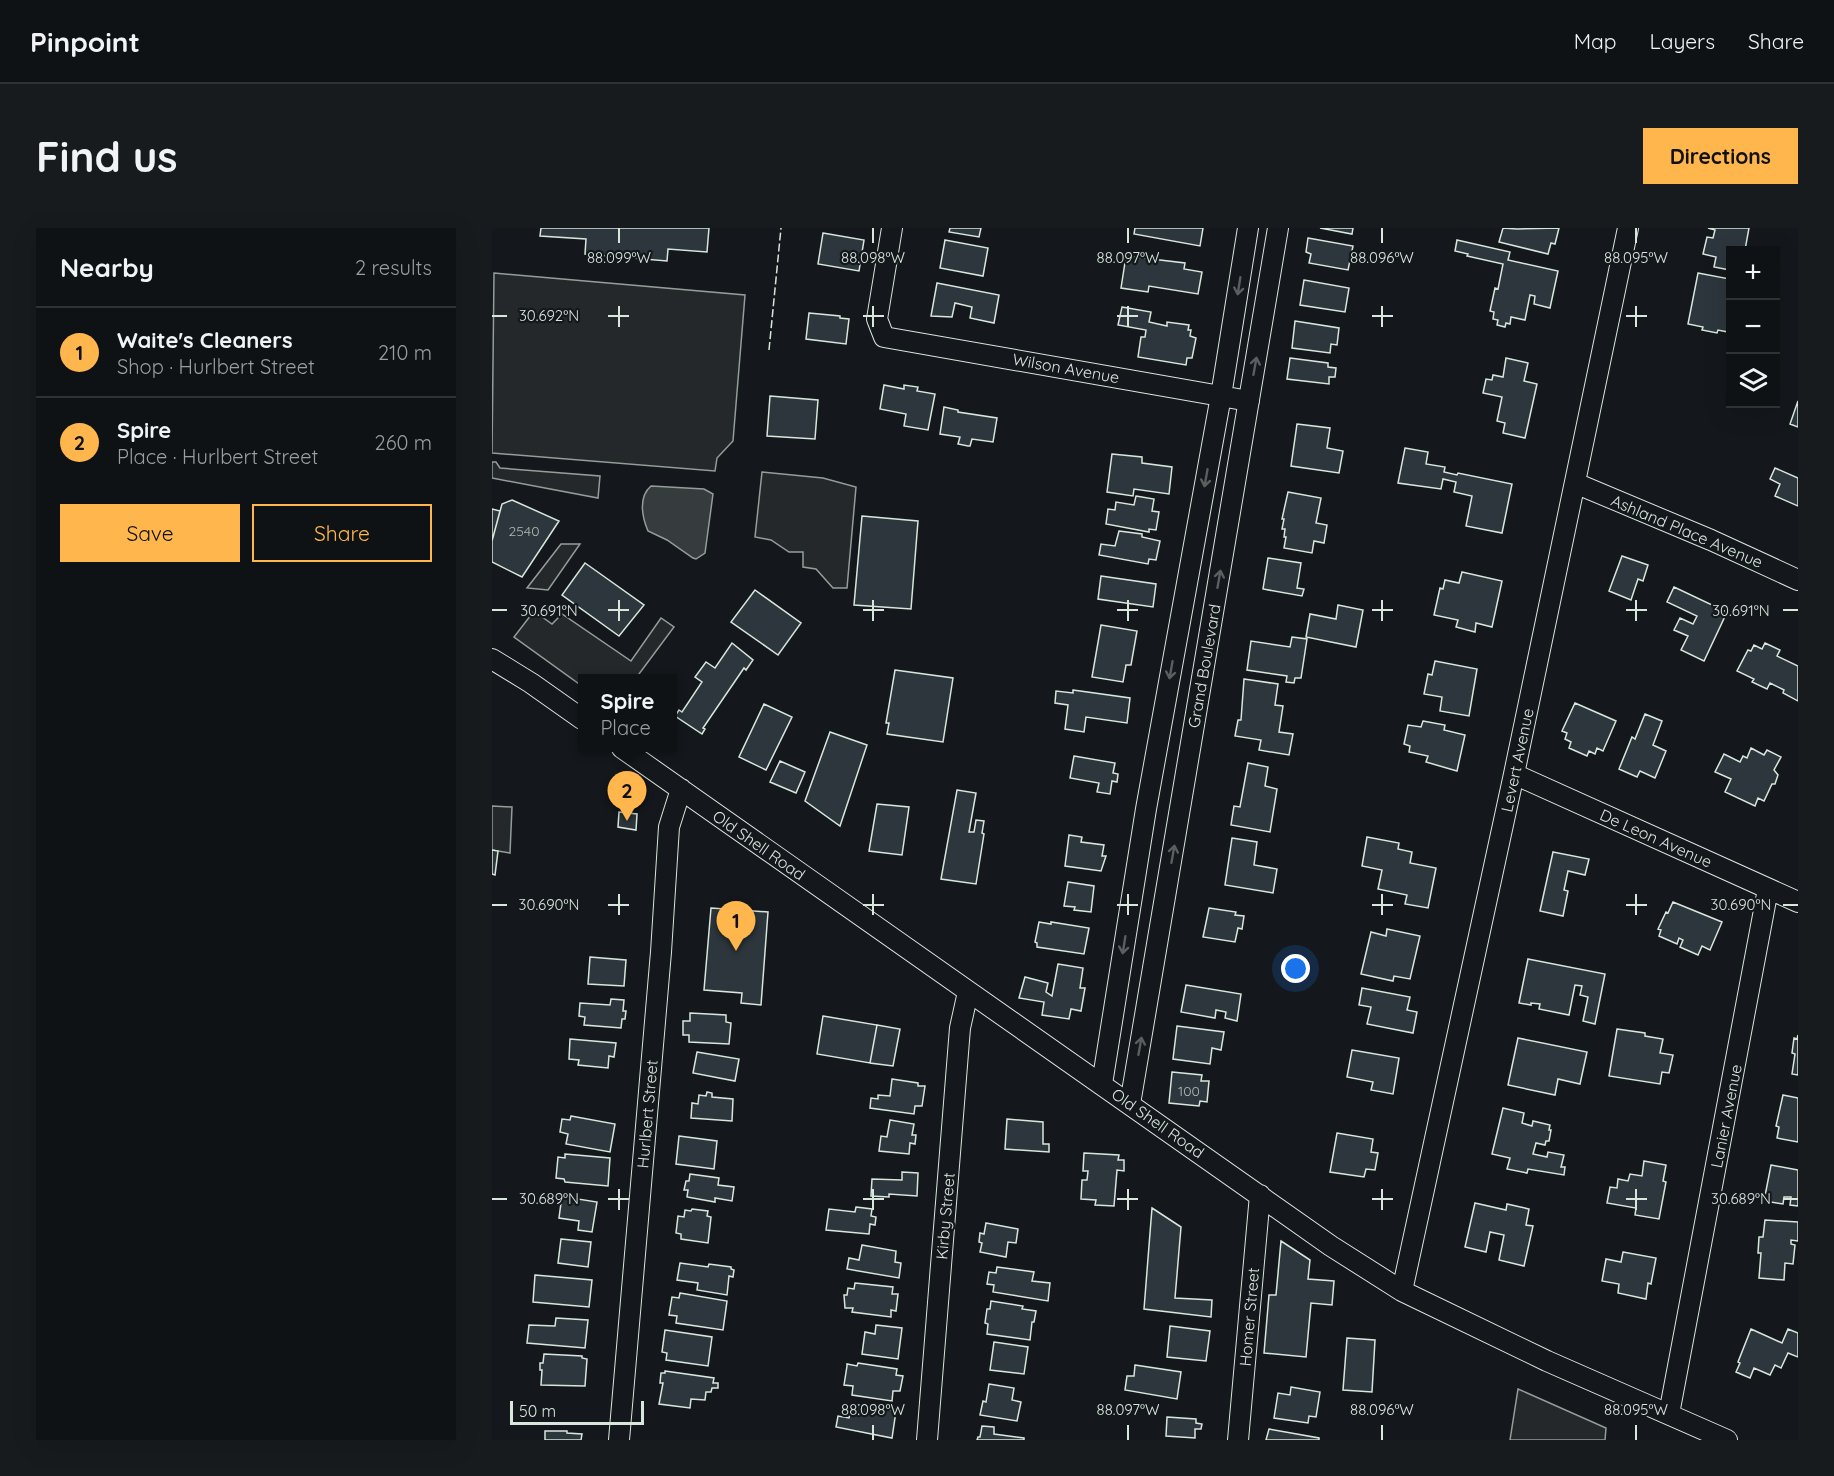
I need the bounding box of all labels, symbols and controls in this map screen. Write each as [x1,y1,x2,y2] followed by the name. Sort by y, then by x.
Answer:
[30,24,140,59] text: Pinpoint
[1574,28,1617,54] text: Map
[1650,28,1715,54] text: Layers
[1748,28,1804,54] text: Share
[1643,128,1798,184] button: Directions
[36,130,178,183] text: Find us
[1726,246,1780,408] map controls
[1726,246,1780,300] button: +
[587,248,652,267] text: 88.099°W
[841,248,905,267] text: 88.098°W
[1097,248,1160,267] text: 88.097°W
[1350,248,1414,267] text: 88.096°W
[1604,248,1668,267] text: 88.095°W
[60,251,154,284] text: Nearby
[355,255,432,280] text: 2 results
[1233,275,1244,295] one-way arrow
[1726,300,1780,354] button: −
[519,306,579,325] text: 30.692°N
[117,326,293,354] text: Waite's Cleaners
[76,340,83,365] text: 1
[378,340,432,365] text: 210 m
[1011,349,1121,387] street label: Wilson Avenue
[117,354,315,379] text: Shop · Hurlbert Street
[1726,354,1780,408] button: layers
[1249,356,1260,376] one-way arrow
[117,416,171,444] text: Spire
[74,430,85,455] text: 2
[375,430,432,455] text: 260 m
[117,444,318,469] text: Place · Hurlbert Street
[1200,468,1211,487] one-way arrow
[1608,490,1766,572] street label: Ashland Place Avenue
[60,504,240,562] button: Save
[252,504,432,562] button: Share
[508,522,540,540] house number: 2540
[1214,569,1225,589] one-way arrow
[520,601,578,620] text: 30.691°N
[1712,601,1770,620] text: 30.691°N
[1183,603,1225,729] street label: Grand Boulevard
[1165,660,1176,679] one-way arrow
[578,674,677,752] popup
[600,687,655,715] text: Spire
[1496,706,1538,814] street label: Levert Avenue
[600,715,651,740] text: Place
[608,772,646,821] pin: 2
[1597,804,1715,872] street label: De Leon Avenue
[709,806,809,884] street label: Old Shell Road
[1167,844,1178,864] one-way arrow
[519,895,579,914] text: 30.690°N
[1711,895,1771,914] text: 30.690°N
[716,902,756,951] pin: 1
[1118,934,1129,954] one-way arrow
[1281,954,1310,983] your location
[1135,1037,1146,1056] one-way arrow
[632,1059,662,1169] street label: Hurlbert Street
[1706,1062,1746,1170] street label: Lanier Avenue
[1178,1082,1200,1100] house number: 100
[1108,1084,1208,1162] street label: Old Shell Road
[931,1172,959,1260] street label: Kirby Street
[519,1189,579,1208] text: 30.689°N
[1711,1189,1771,1208] text: 30.689°N
[1235,1267,1263,1367] street label: Homer Street
[510,1398,644,1426] scale bar
[841,1400,905,1419] text: 88.098°W
[1097,1400,1160,1419] text: 88.097°W
[1350,1400,1414,1419] text: 88.096°W
[1604,1400,1668,1419] text: 88.095°W
[519,1401,556,1421] text: 50 m

